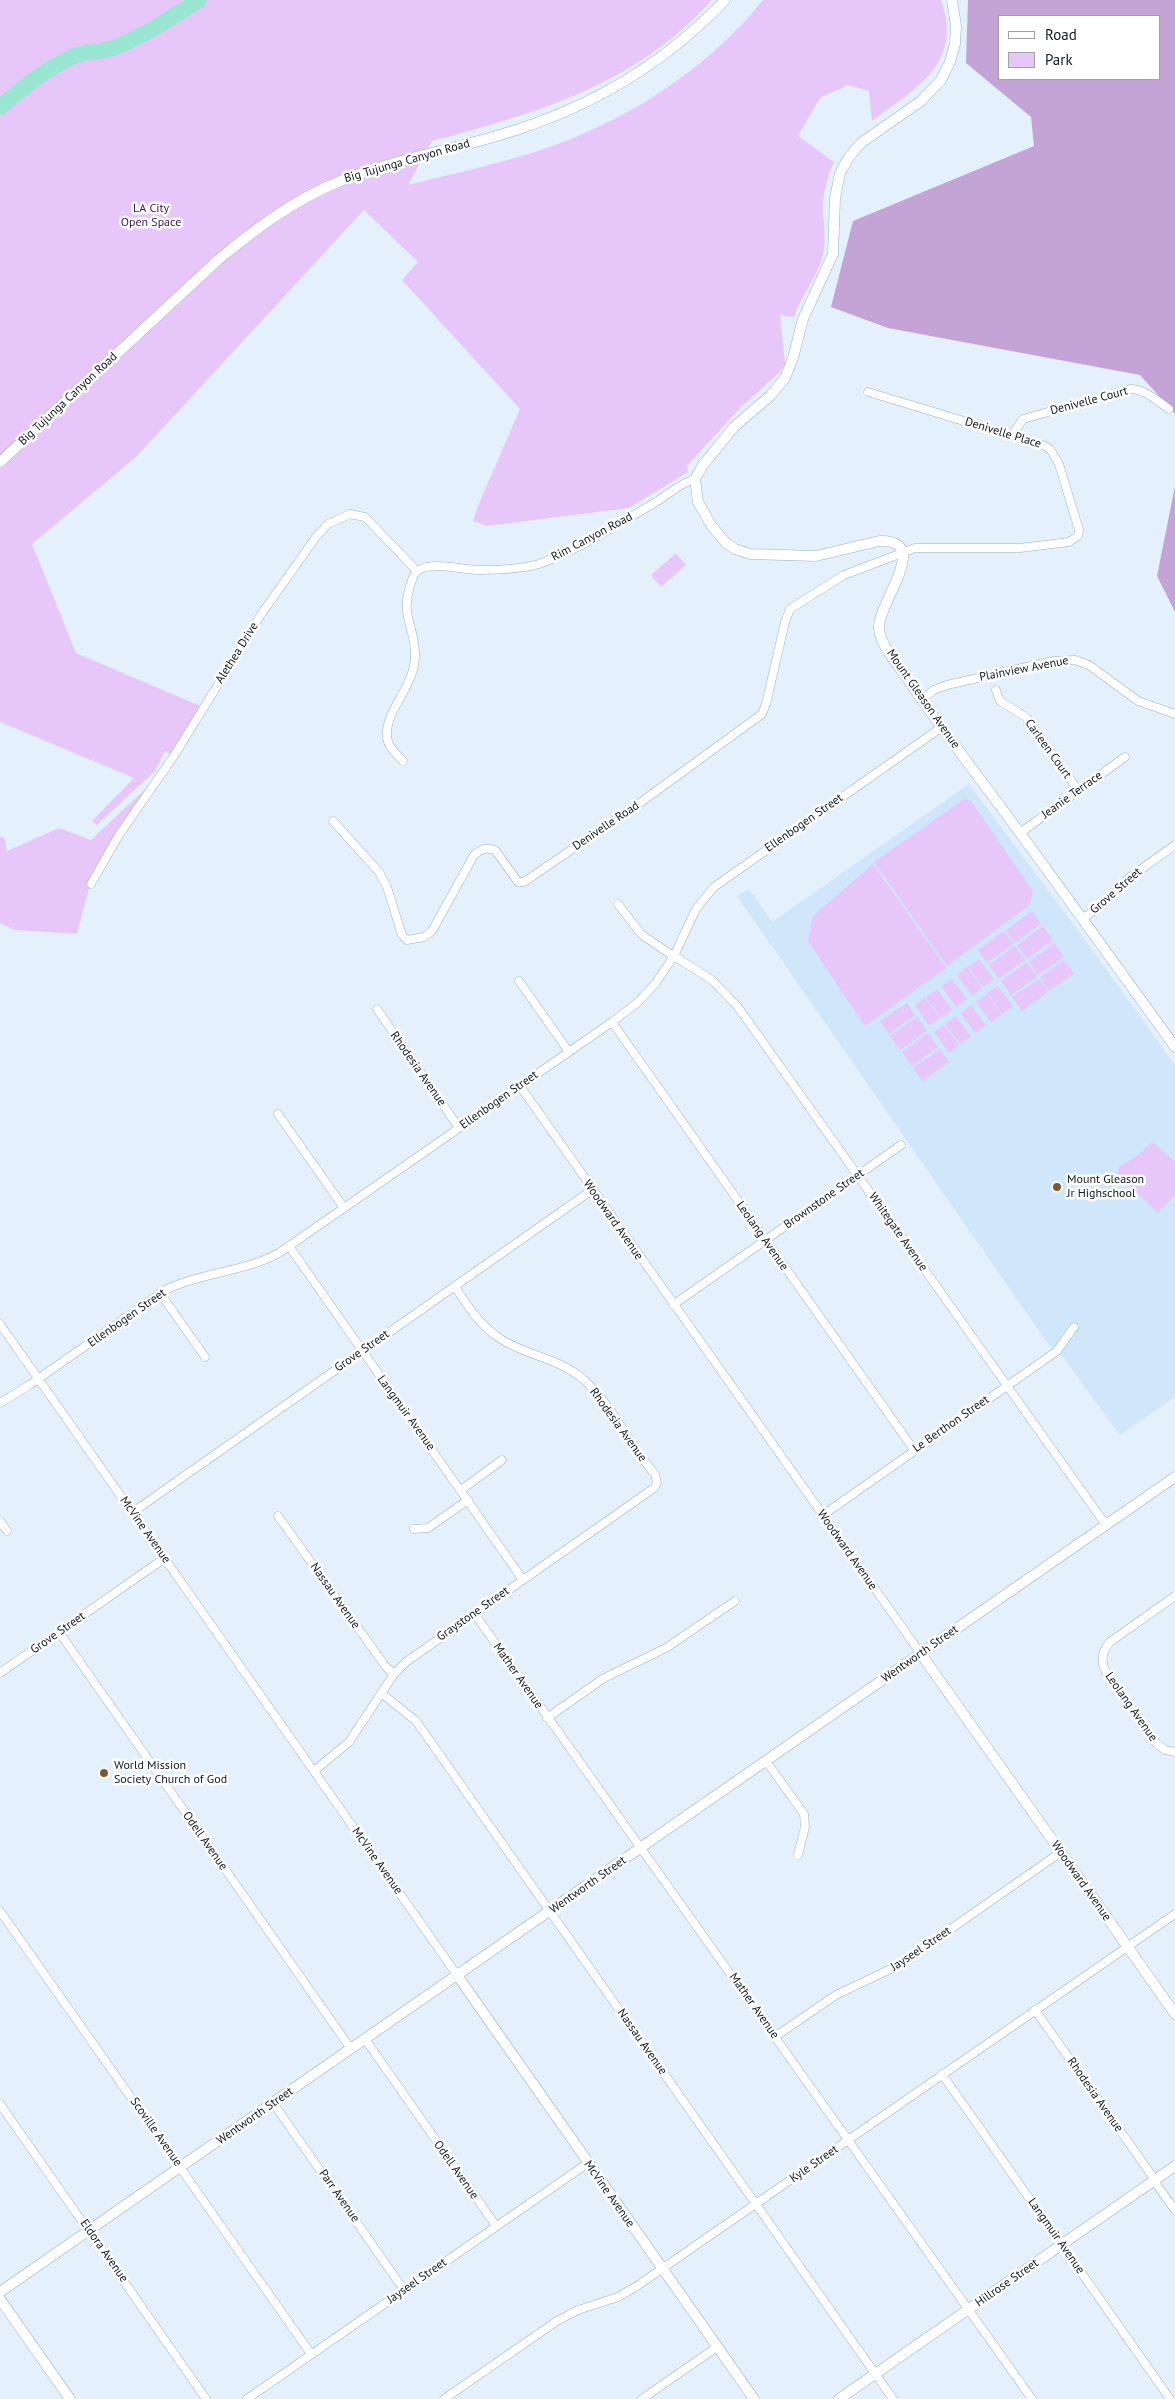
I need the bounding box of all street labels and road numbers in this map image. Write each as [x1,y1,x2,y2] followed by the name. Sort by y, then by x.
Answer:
[343,136,471,186] street label: Big Tujunga Canyon Road
[16,349,120,449] street label: Big Tujunga Canyon Road
[1049,384,1129,418] street label: Denivelle Court
[963,415,1043,451] street label: Denivelle Place
[549,510,635,564] street label: Rim Canyon Road
[213,620,261,686] street label: Alethea Drive
[883,647,963,751] street label: Mount Gleason Avenue
[978,653,1070,685] street label: Plainview Avenue
[1022,717,1074,781] street label: Carleen Court
[1039,768,1105,822] street label: Jeanie Terrace
[762,791,846,855] street label: Ellenbogen Street
[570,798,642,854] street label: Denivelle Road
[1087,865,1145,917] street label: Grove Street
[387,1029,449,1109] street label: Rhodesia Avenue
[457,1068,541,1132] street label: Ellenbogen Street
[781,1166,867,1232] street label: Brownstone Street
[580,1177,646,1263] street label: Woodward Avenue
[866,1190,930,1274] street label: Whitegate Avenue
[733,1199,791,1273] street label: Leolang Avenue
[85,1286,169,1350] street label: Ellenbogen Street
[332,1327,392,1375] street label: Grove Street
[374,1373,438,1453] street label: Langmuir Avenue
[586,1385,650,1465] street label: Rhodesia Avenue
[910,1392,992,1456] street label: Le Berthon Street
[117,1494,173,1566] street label: McVine Avenue
[814,1507,880,1593] street label: Woodward Avenue
[307,1560,363,1632] street label: Nassau Avenue
[434,1584,512,1644] street label: Graystone Street
[28,1609,88,1657] street label: Grove Street
[879,1622,961,1686] street label: Wentworth Street
[490,1640,546,1712] street label: Mather Avenue
[1102,1670,1160,1744] street label: Leolang Avenue
[179,1809,231,1873] street label: Odell Avenue
[349,1825,405,1897] street label: McVine Avenue
[1048,1838,1114,1924] street label: Woodward Avenue
[547,1853,629,1917] street label: Wentworth Street
[888,1924,954,1974] street label: Jayseel Street
[726,1970,782,2042] street label: Mather Avenue
[614,2006,670,2078] street label: Nassau Avenue
[1064,2055,1126,2135] street label: Rhodesia Avenue
[214,2084,296,2148] street label: Wentworth Street
[127,2095,185,2169] street label: Scoville Avenue
[430,2138,482,2202] street label: Odell Avenue
[787,2142,841,2186] street label: Kyle Street
[581,2158,637,2230] street label: McVine Avenue
[316,2167,362,2225] street label: Parr Avenue
[1025,2195,1087,2277] street label: Langmuir Avenue
[77,2217,131,2285] street label: Eldora Avenue
[384,2255,450,2307] street label: Jayseel Street
[973,2256,1041,2310] street label: Hillrose Street

